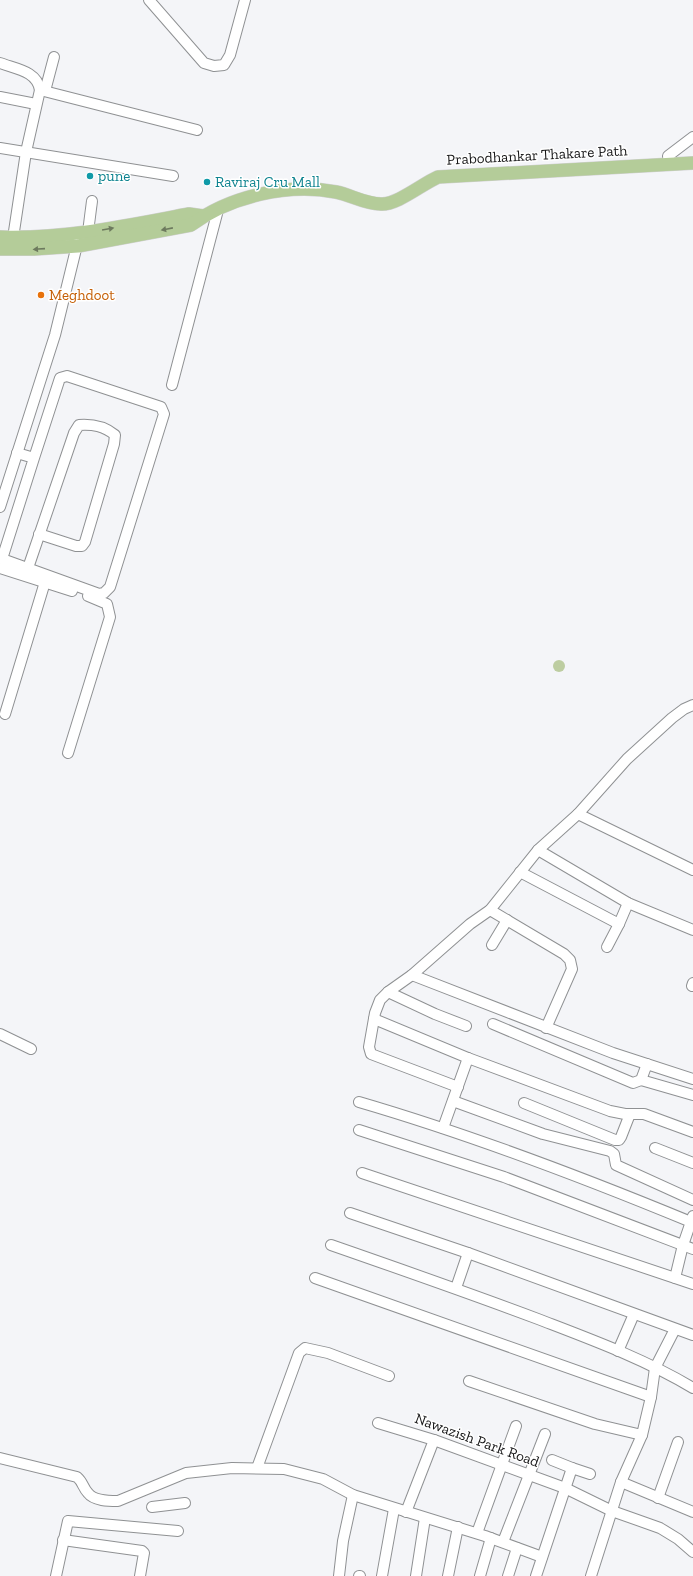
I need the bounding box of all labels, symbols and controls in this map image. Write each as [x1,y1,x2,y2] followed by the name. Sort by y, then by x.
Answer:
[446,141,628,169] street label: Prabodhankar Thakare Path
[98,167,130,185] place label: pune
[85,171,95,181] marker: pune
[215,173,320,191] place label: Raviraj Cru Mall
[202,177,212,187] marker: Raviraj Cru Mall
[102,225,114,231] one-way arrow
[161,227,174,233] one-way arrow
[33,245,45,252] one-way arrow
[49,286,115,304] place label: Meghdoot
[36,290,46,300] marker: Meghdoot
[412,1409,542,1471] street label: Nawazish Park Road

